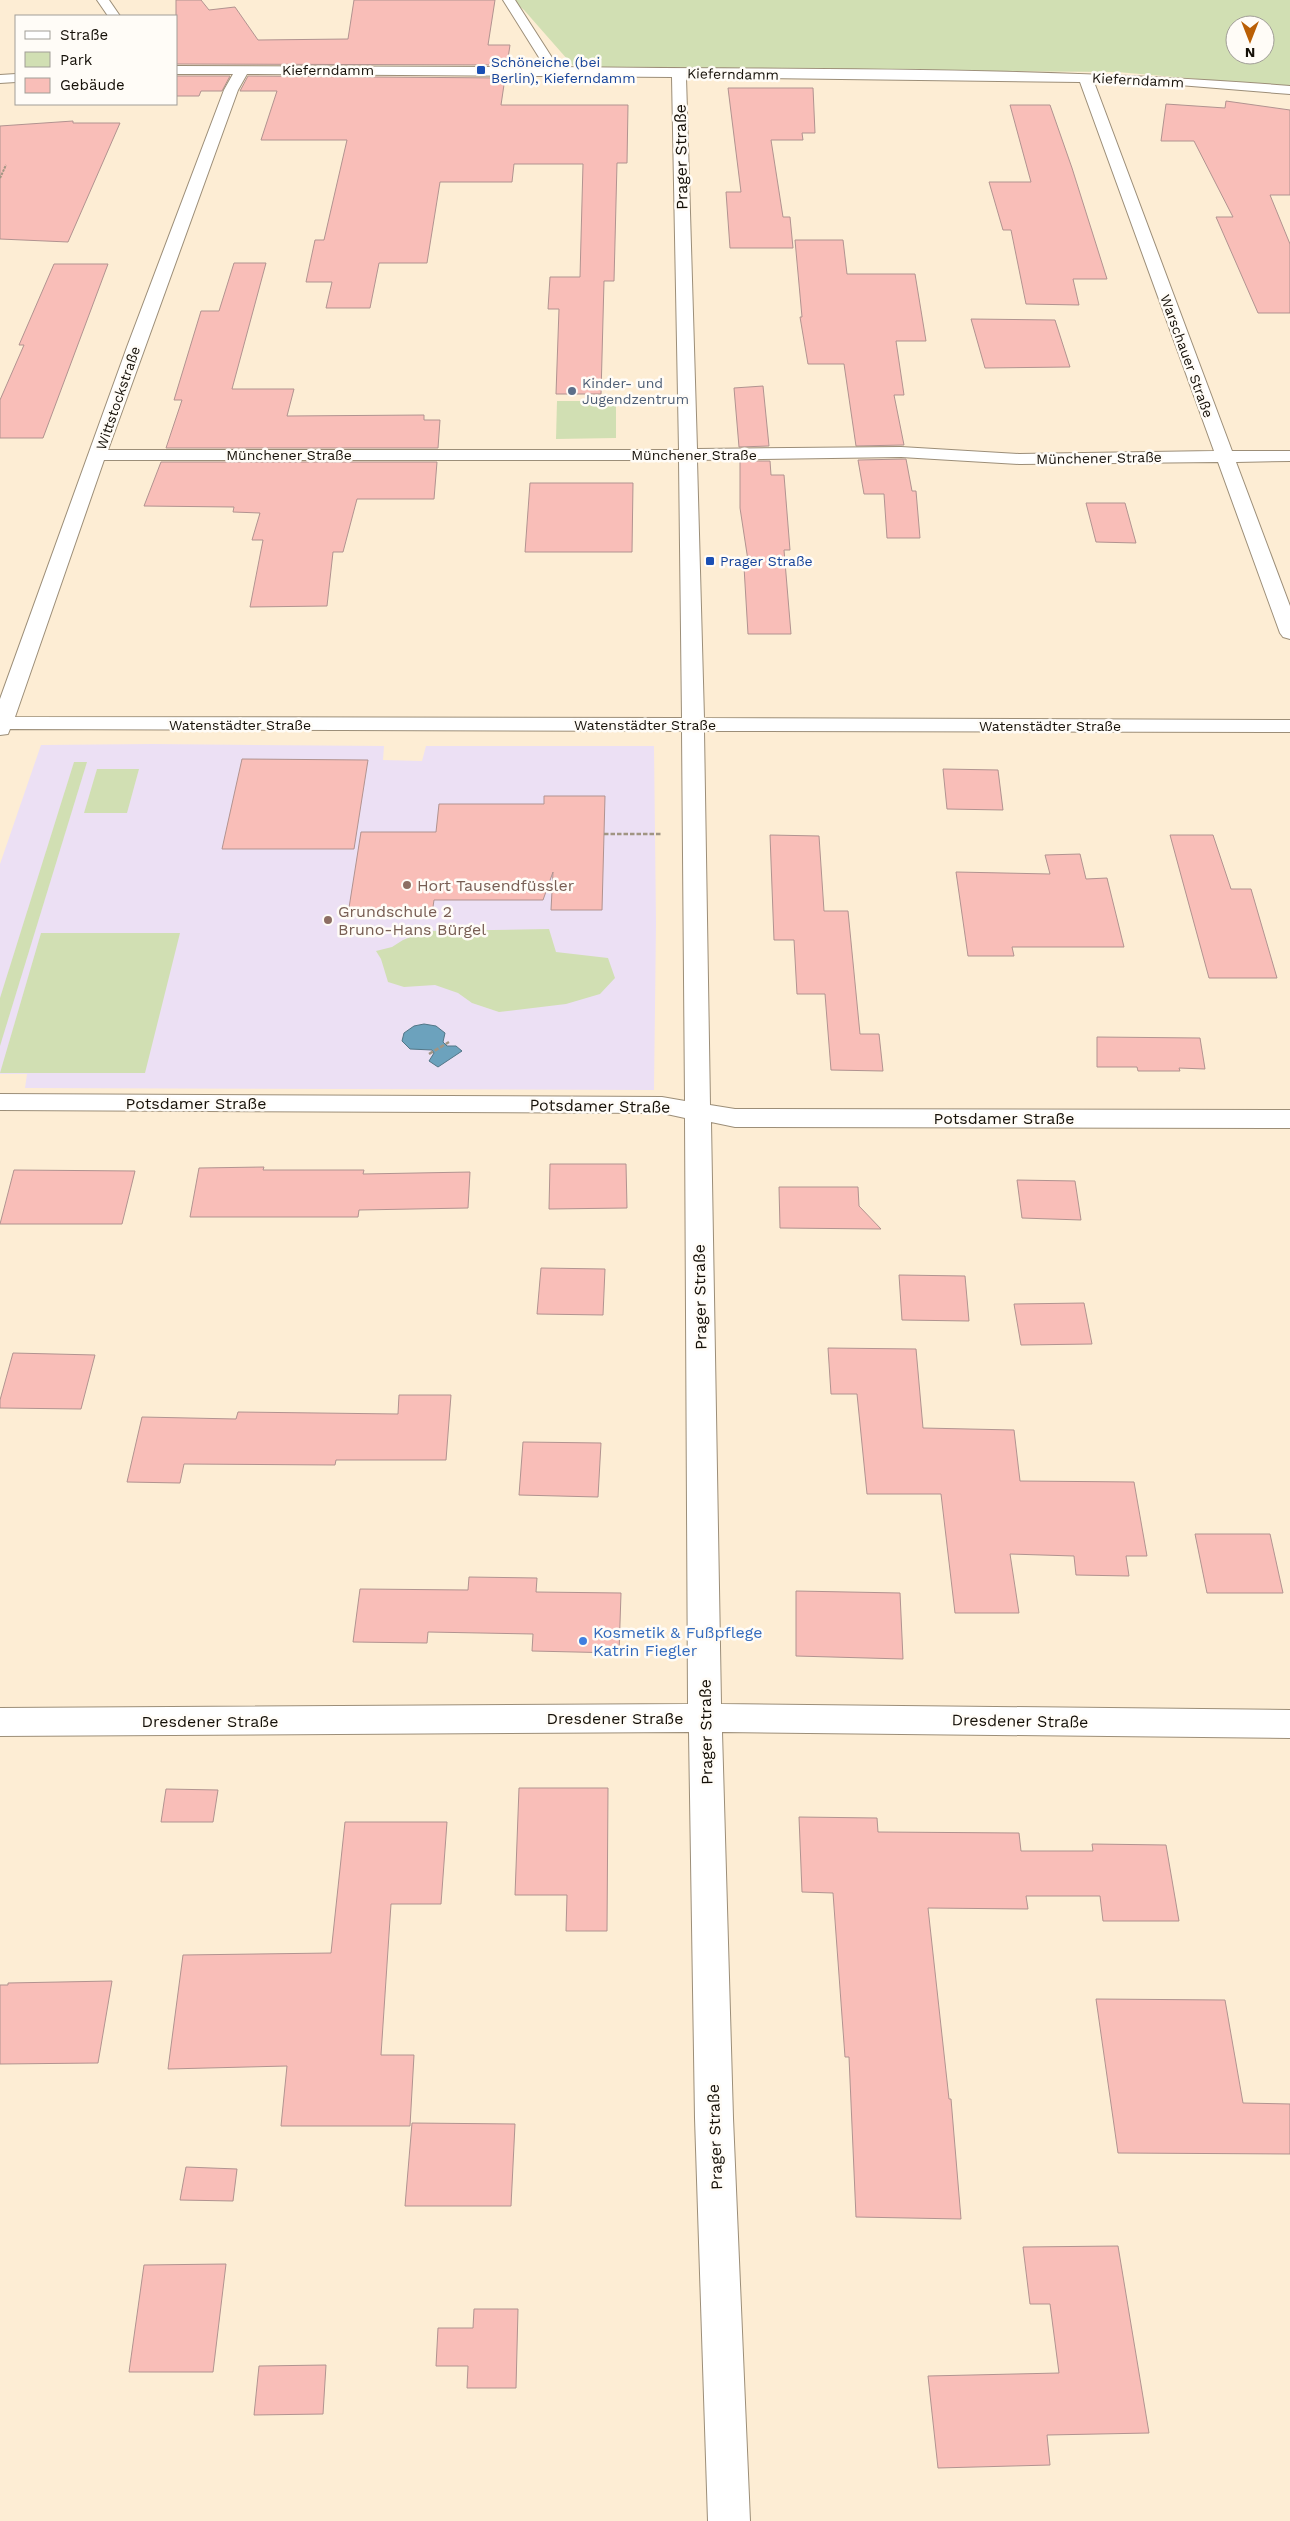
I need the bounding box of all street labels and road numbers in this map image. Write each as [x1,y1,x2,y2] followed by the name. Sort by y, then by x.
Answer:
[282,62,374,78] street label: Kieferndamm
[687,65,779,83] street label: Kieferndamm
[1092,70,1184,90] street label: Kieferndamm
[671,104,691,210] street label: Prager Straße
[1157,292,1217,420] street label: Warschauer Straße
[93,344,143,452] street label: Wittstockstraße
[226,447,352,463] street label: Münchener Straße
[631,447,757,463] street label: Münchener Straße
[1036,449,1162,467] street label: Münchener Straße
[169,717,311,733] street label: Watenstädter Straße
[574,717,716,733] street label: Watenstädter Straße
[979,718,1121,734] street label: Watenstädter Straße
[126,1094,266,1113] street label: Potsdamer Straße
[529,1095,671,1117] street label: Potsdamer Straße
[934,1109,1074,1128] street label: Potsdamer Straße
[690,1244,710,1350] street label: Prager Straße
[696,1679,716,1785] street label: Prager Straße
[547,1709,683,1728] street label: Dresdener Straße
[951,1710,1089,1732] street label: Dresdener Straße
[142,1712,278,1731] street label: Dresdener Straße
[704,2084,726,2190] street label: Prager Straße

